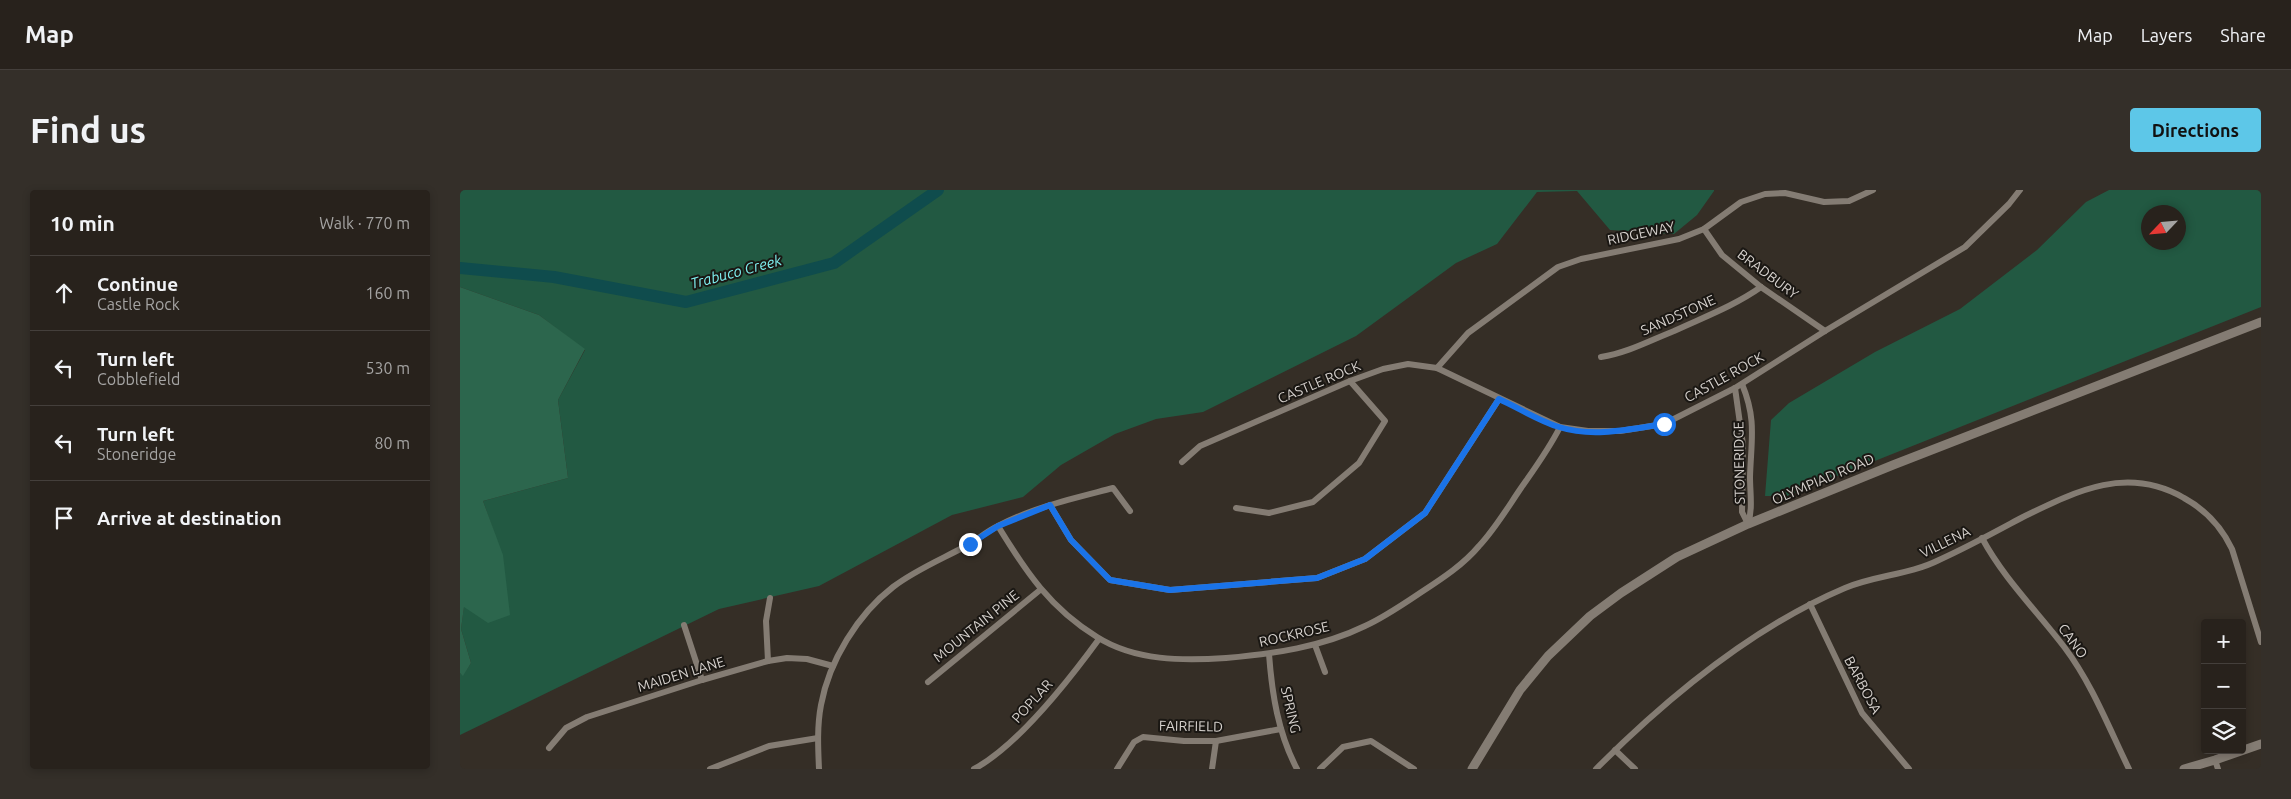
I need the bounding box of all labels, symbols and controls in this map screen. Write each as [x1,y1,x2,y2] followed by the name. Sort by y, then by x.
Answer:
[25,21,74,48] text: Map
[2077,25,2113,45] text: Map
[2141,25,2192,45] text: Layers
[2220,25,2266,45] text: Share
[2130,108,2261,152] button: Directions
[30,110,146,150] text: Find us
[2141,205,2186,250] north arrow
[50,211,115,235] text: 10 min
[319,214,410,232] text: Walk · 770 m
[1606,218,1676,248] street label: RIDGEWAY
[1734,246,1802,302] street label: BRADBURY
[688,251,784,292] water label: Trabuco Creek
[97,273,178,295] text: Continue
[50,279,78,307] icon: ahead
[365,284,410,302] text: 160 m
[1638,291,1718,339] street label: SANDSTONE
[97,295,180,313] text: Castle Rock
[97,348,175,370] text: Turn left
[1682,348,1767,405] street label: CASTLE ROCK
[50,354,78,382] icon: left
[1275,357,1363,407] street label: CASTLE ROCK
[365,359,410,377] text: 530 m
[97,370,180,388] text: Cobblefield
[1653,413,1676,436] route start
[1730,421,1748,505] street label: STONERIDGE
[97,423,175,445] text: Turn left
[50,429,78,457] icon: left
[374,434,410,452] text: 80 m
[97,445,176,463] text: Stoneridge
[1770,450,1877,508] street label: OLYMPIAD ROAD
[50,504,78,532] icon: arrive
[97,507,282,529] text: Arrive at destination
[1917,523,1973,561] street label: VILLENA
[959,533,982,556] route end
[930,587,1022,665] street label: MOUNTAIN PINE
[1257,618,1331,650] street label: ROCKROSE
[2201,619,2246,754] map controls
[2201,619,2246,664] button: +
[2055,621,2091,662] street label: CANO
[636,653,727,695] street label: MAIDEN LANE
[1841,653,1885,717] street label: BARBOSA
[2201,664,2246,709] button: −
[1008,676,1056,726] street label: POPLAR
[1278,685,1304,735] street label: SPRING
[2201,709,2246,754] button: layers
[1159,717,1223,735] street label: FAIRFIELD

